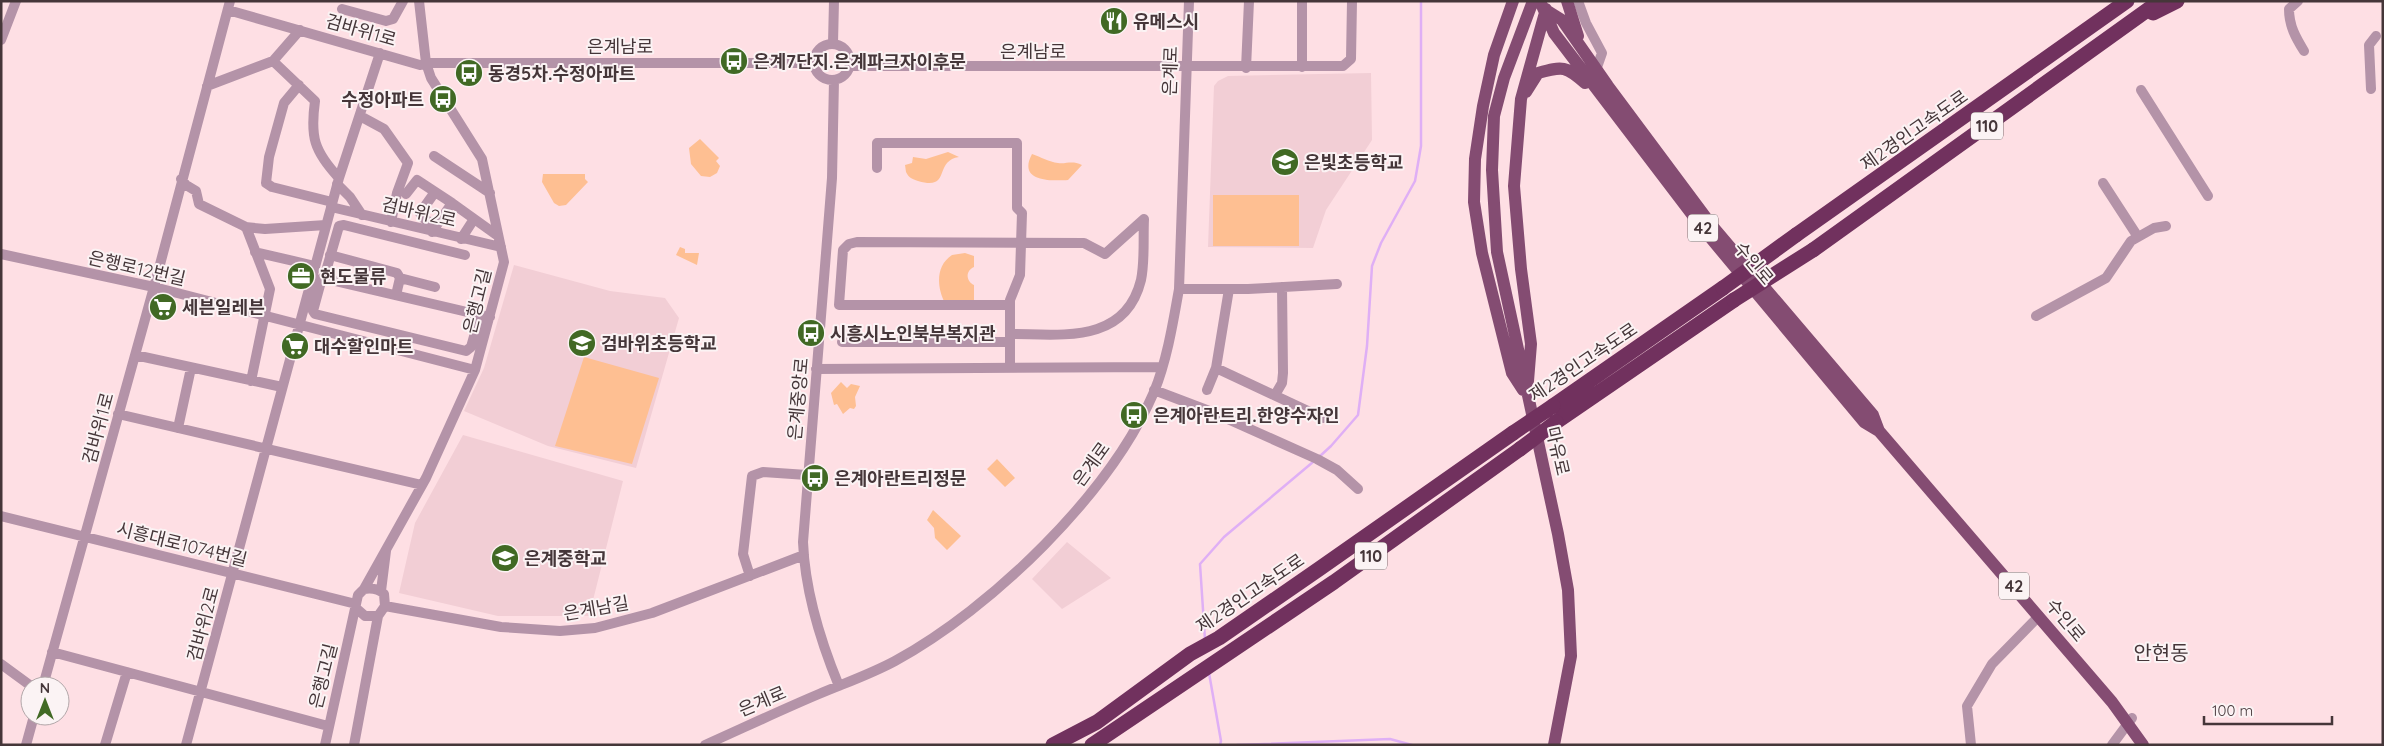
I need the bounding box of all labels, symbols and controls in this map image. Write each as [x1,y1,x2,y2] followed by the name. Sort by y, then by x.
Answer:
[1099,6,1129,36] restaurant icon: 유메스시
[323,9,399,51] street label: 검바위1로
[1133,10,1199,33] place label: 유메스시
[587,35,653,58] street label: 은계남로
[1000,40,1066,63] street label: 은계남로
[719,46,749,76] bus stop icon: 은계7단지.은계파크자이후문
[1158,46,1182,96] street label: 은계로
[753,50,966,73] place label: 은계7단지.은계파크자이후문
[454,58,484,88] bus stop icon: 동경5차.수정아파트
[488,62,635,85] place label: 동경5차.수정아파트
[428,84,458,114] bus stop icon: 수정아파트
[1856,84,1972,176] street label: 제2경인고속도로
[341,88,424,111] place label: 수정아파트
[1971,112,2003,140] road number: 110
[1270,147,1300,177] school or university icon: 은빛초등학교
[1304,151,1403,174] place label: 은빛초등학교
[379,192,459,232] street label: 검바위2로
[1688,214,1718,242] road number: 42
[1729,237,1779,289] street label: 수인로
[86,246,188,290] street label: 은행로12번길
[286,261,316,291] office icon: 현도물류
[320,265,386,288] place label: 현도물류
[458,266,496,336] street label: 은행고길
[148,292,178,322] supermarket icon: 세븐일레븐
[182,296,265,319] place label: 세븐일레븐
[1524,317,1642,407] street label: 제2경인고속도로
[796,318,826,348] bus stop icon: 시흥시노인북부복지관
[830,322,996,345] place label: 시흥시노인북부복지관
[567,328,597,358] school or university icon: 검바위초등학교
[280,331,310,361] supermarket icon: 대수할인마트
[601,332,717,355] place label: 검바위초등학교
[314,335,413,358] place label: 대수할인마트
[783,357,813,441] street label: 은계중앙로
[77,390,119,466] street label: 검바위1로
[1119,400,1149,430] bus stop icon: 은계아란트리.한양수자인
[1153,404,1340,427] place label: 은계아란트리.한양수자인
[1541,424,1575,478] street label: 마유로
[1067,437,1115,491] street label: 은계로
[800,463,830,493] bus stop icon: 은계아란트리정문
[834,467,966,490] place label: 은계아란트리정문
[114,517,250,571] street label: 시흥대로1074번길
[1355,542,1387,570] road number: 110
[490,543,520,573] school or university icon: 은계중학교
[524,547,607,570] place label: 은계중학교
[1191,548,1309,638] street label: 제2경인고속도로
[1999,572,2029,600] road number: 42
[182,584,224,664] street label: 검바위2로
[561,591,631,625] street label: 은계남길
[2041,594,2091,646] street label: 수인로
[2133,640,2189,665] district label: 안현동
[304,641,342,711] street label: 은행고길
[20,676,70,726] north arrow
[40,679,50,697] text: N
[735,681,789,721] street label: 은계로
[2204,694,2332,726] scale bar
[2212,701,2253,720] text: 100 m

